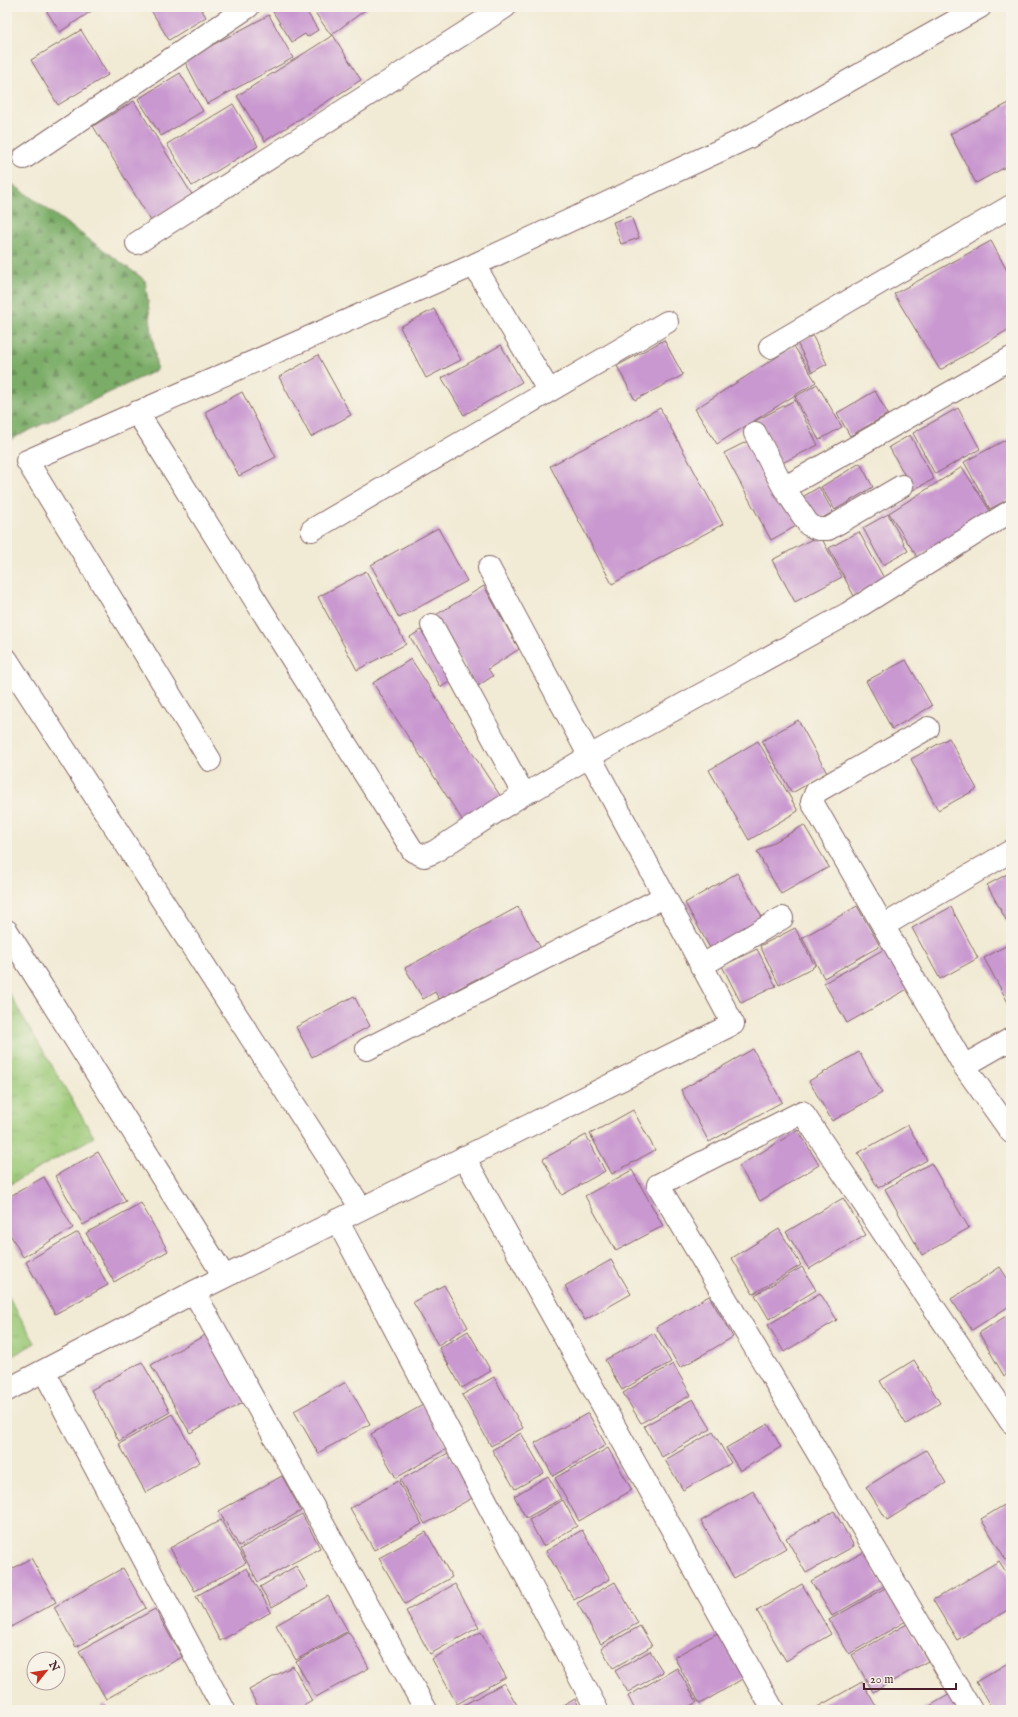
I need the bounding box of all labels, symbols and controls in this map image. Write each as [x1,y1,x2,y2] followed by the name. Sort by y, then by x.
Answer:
[26,1651,66,1691] north arrow
[45,1658,62,1675] text: N
[864,1665,956,1691] scale bar
[870,1672,893,1687] text: 20 m

